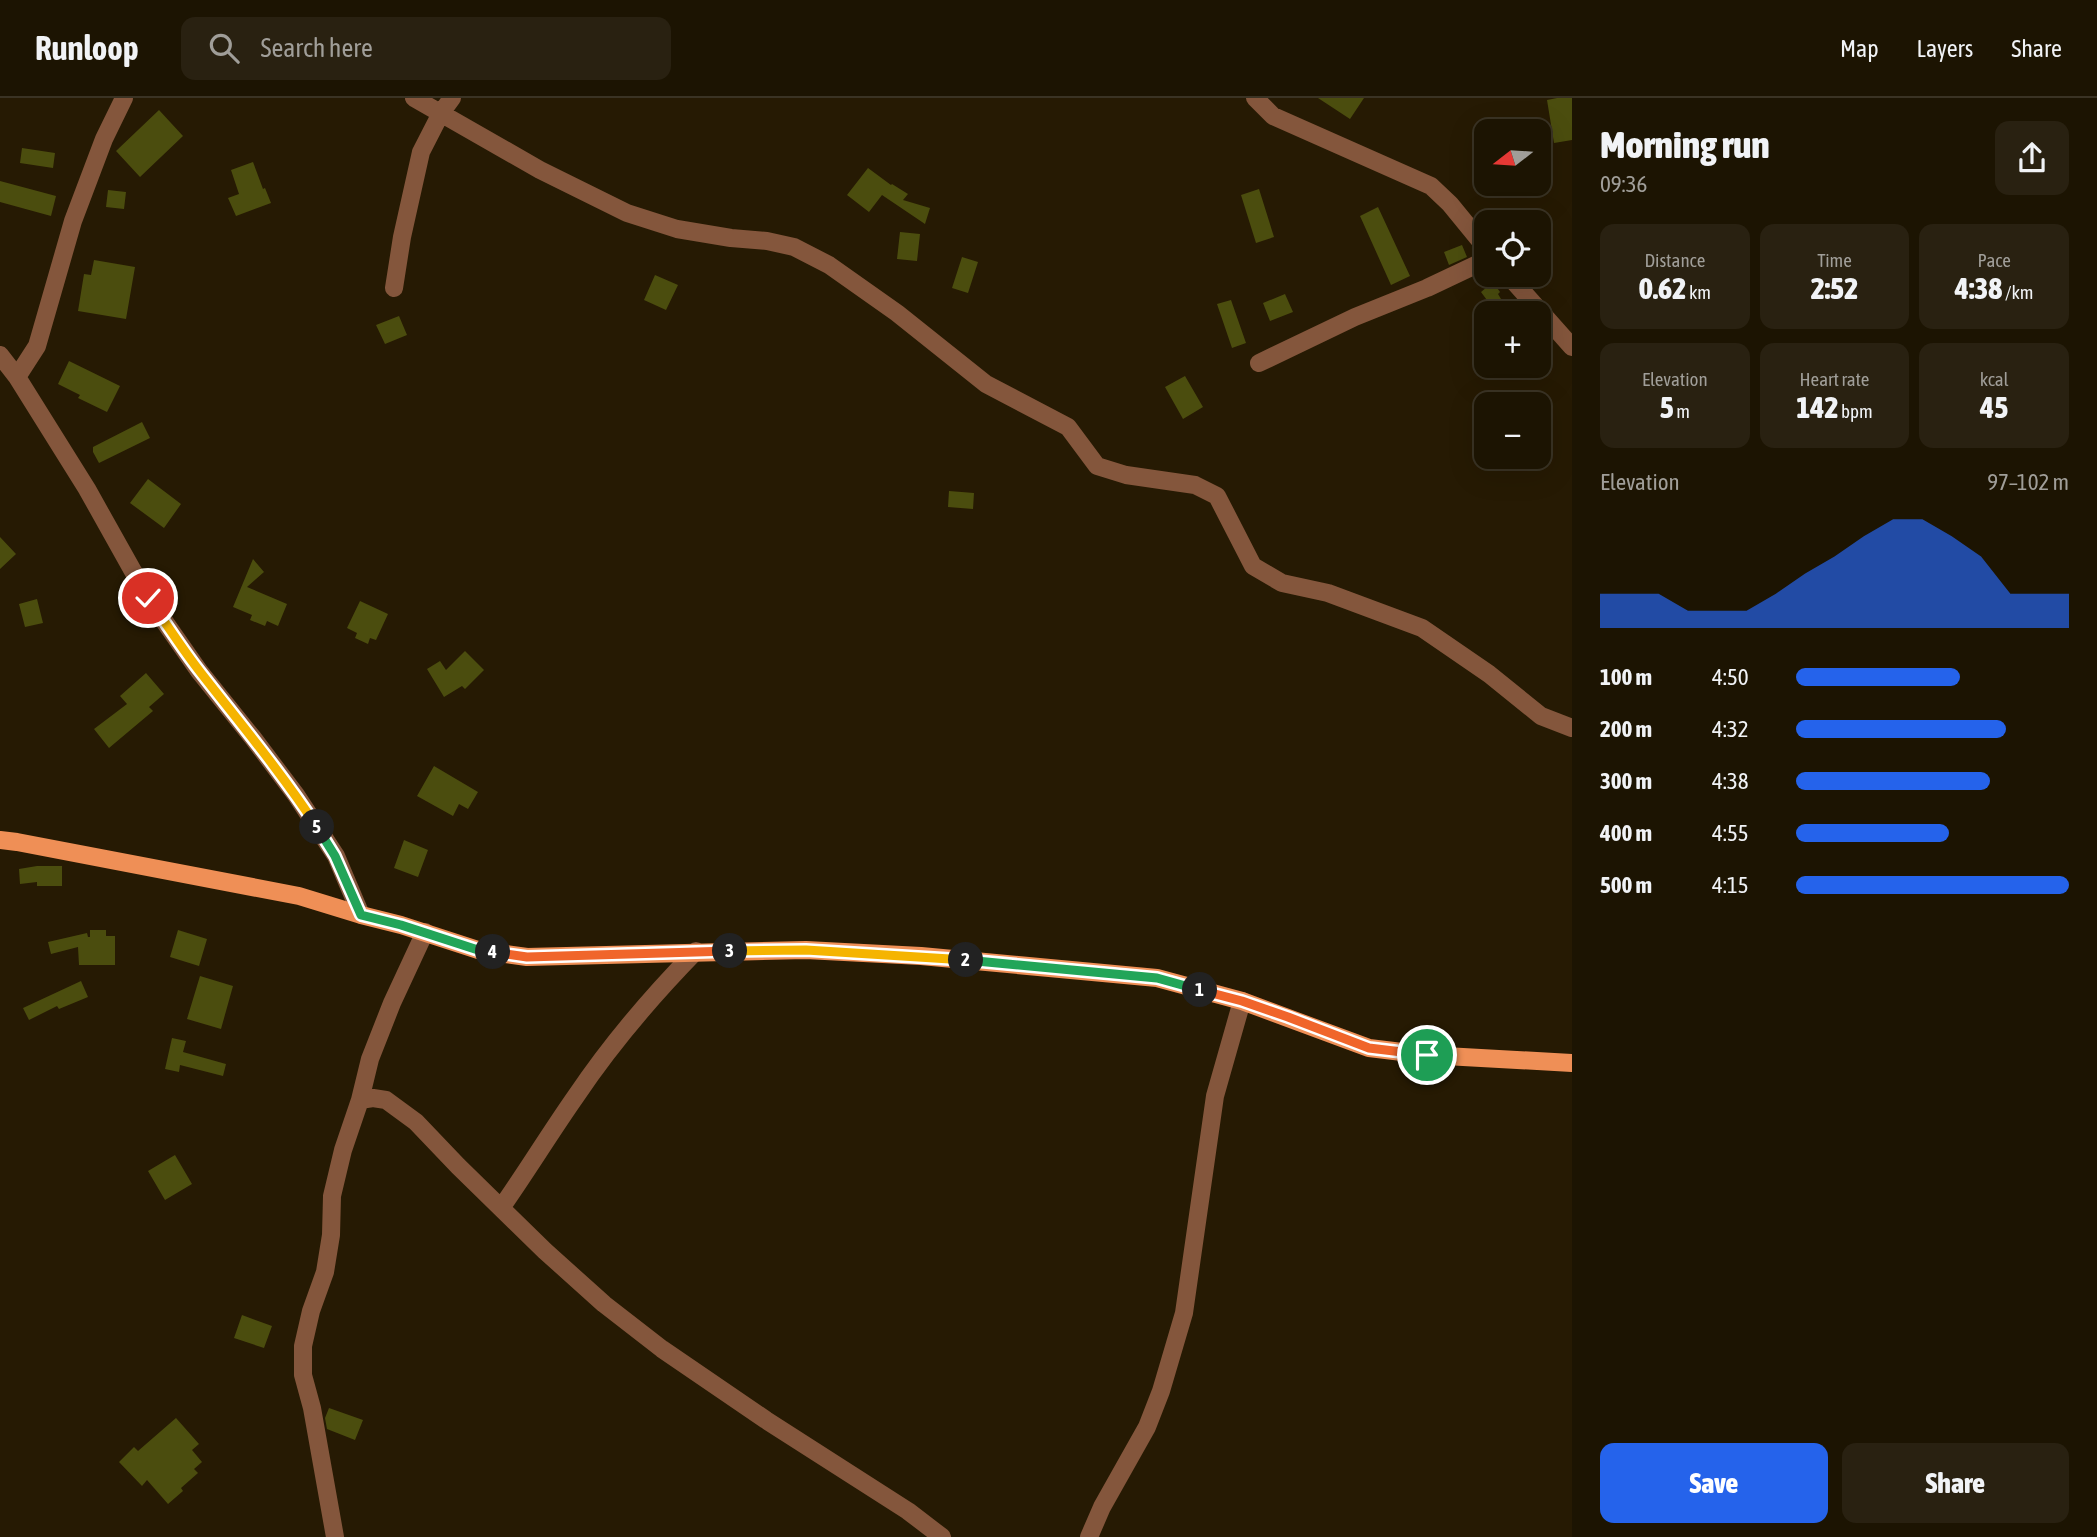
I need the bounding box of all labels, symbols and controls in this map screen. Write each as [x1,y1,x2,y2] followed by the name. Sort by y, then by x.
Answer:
[181,17,671,80] search box
[35,29,139,67] text: Runloop
[205,29,243,67] icon: search
[261,33,373,63] text: Search here
[1840,35,1879,62] text: Map
[1917,35,1973,62] text: Layers
[2011,35,2062,62] text: Share
[1474,119,1550,196] north arrow
[1474,119,1551,469] map controls
[1995,121,2069,195] button: share
[1600,123,1770,166] text: Morning run
[1600,171,1647,197] text: 09:36
[1474,210,1551,287] button: locate
[1644,249,1705,271] text: Distance
[1817,249,1852,271] text: Time
[1977,249,2011,271] text: Pace
[1639,271,1686,305] text: 0.62
[1811,271,1858,305] text: 2:52
[1955,271,2002,305] text: 4:38
[1686,281,1711,303] text: km
[2002,281,2034,303] text: /km
[1474,301,1551,378] button: +
[1642,368,1708,390] text: Elevation
[1800,368,1869,390] text: Heart rate
[1980,368,2009,390] text: kcal
[1660,390,1674,424] text: 5
[1796,390,1839,424] text: 142
[1980,390,2008,424] text: 45
[1474,392,1551,469] button: −
[1674,400,1690,422] text: m
[1839,400,1873,422] text: bpm
[1600,469,1680,495] text: Elevation
[1987,469,2069,495] text: 97–102 m
[118,568,178,628] pin
[129,579,167,617] icon: check
[1600,664,1652,690] text: 100 m
[1712,664,1749,690] text: 4:50
[1600,716,1652,742] text: 200 m
[1712,716,1749,742] text: 4:32
[1600,768,1652,794] text: 300 m
[1712,768,1749,794] text: 4:38
[300,810,334,844] pin: 5
[312,815,321,837] text: 5
[1600,820,1652,846] text: 400 m
[1712,820,1749,846] text: 4:55
[1600,872,1652,898] text: 500 m
[1712,872,1749,898] text: 4:15
[476,934,510,970] pin: 4
[712,934,748,968] pin: 3
[725,939,734,961] text: 3
[488,940,497,962] text: 4
[948,942,984,978] pin: 2
[961,948,970,970] text: 2
[1182,972,1218,1008] pin: 1
[1195,978,1204,1000] text: 1
[1397,1025,1457,1085] pin
[1408,1036,1446,1074] icon: arrive
[1600,1443,1828,1523] button: Save
[1842,1443,2069,1523] button: Share

